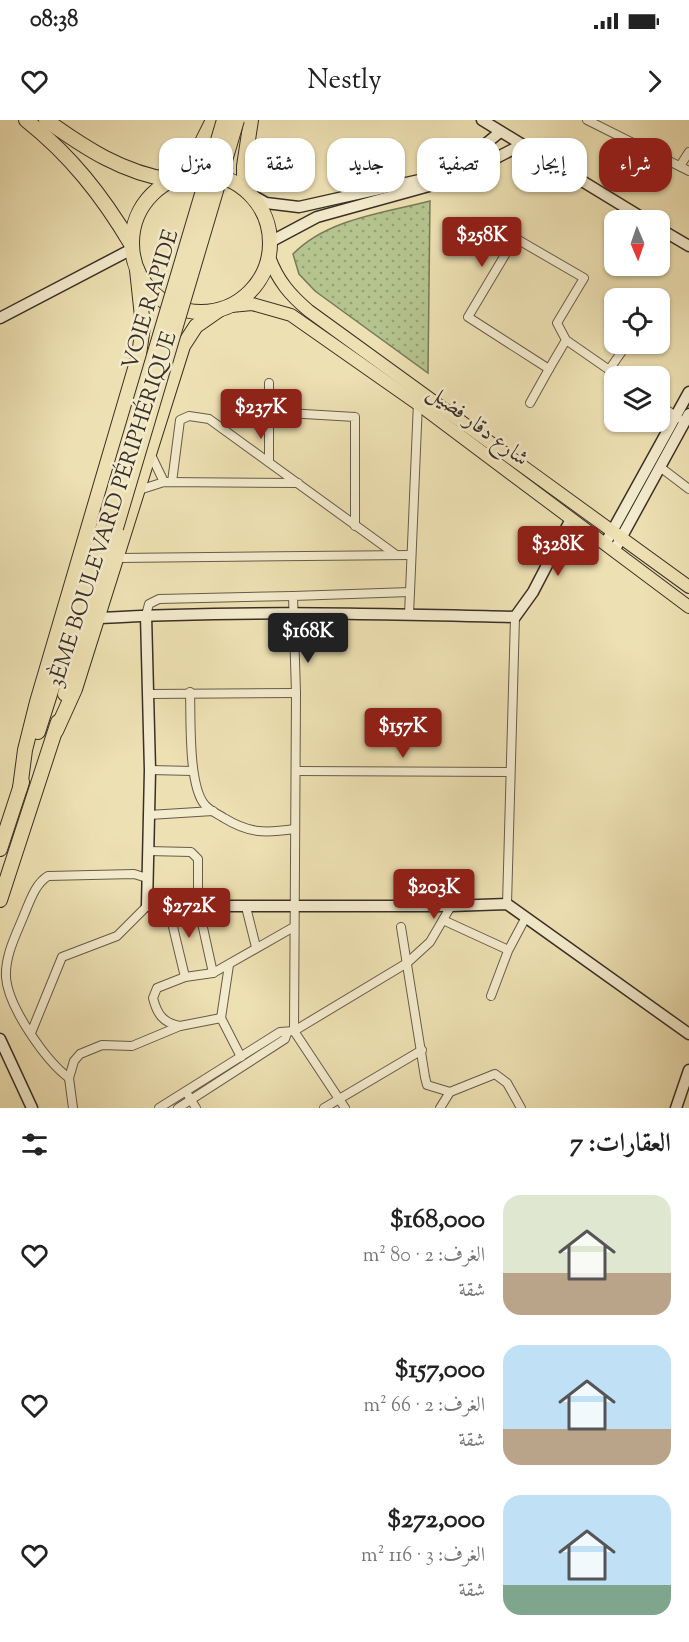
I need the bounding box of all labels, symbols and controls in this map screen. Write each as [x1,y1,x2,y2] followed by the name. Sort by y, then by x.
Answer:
[30,5,78,37] text: 08:38
[307,62,382,101] text: Nestly
[18,65,51,98] icon: heart
[638,65,671,98] icon: forward
[159,138,233,192] chip: منزل
[245,138,315,192] chip: شقة
[327,138,405,192] chip: جديد
[417,138,500,192] chip: تصفية
[512,138,587,192] chip: إيجار
[599,138,672,192] chip: شراء
[604,210,670,276] north arrow
[604,210,670,432] map controls
[440,217,524,268] pin: $258K
[456,222,508,251] text: $258K
[115,226,188,374] street label: VOIE RAPIDE
[604,288,670,354] button: locate
[40,328,187,692] street label: 3ÈME BOULEVARD PÉRIPHÉRIQUE
[604,366,670,432] button: layers
[420,378,535,475] street label: شارع دقار فضيل
[219,389,303,440] pin: $237K
[235,394,287,423] text: $237K
[516,526,600,577] pin: $328K
[532,531,584,560] text: $328K
[266,613,350,664] pin: $168K
[282,618,334,647] text: $168K
[361,708,445,759] pin: $157K
[379,713,427,742] text: $157K
[392,869,476,920] pin: $203K
[407,874,461,903] text: $203K
[147,888,231,939] pin: $272K
[162,893,216,922] text: $272K
[570,1126,671,1163] text: العقارات: 7
[18,1128,51,1161] icon: filters
[390,1202,485,1239] text: $168,000
[551,1219,623,1291] icon: home
[18,1239,51,1272] icon: heart
[363,1242,485,1271] text: الغرف: 2 · 80 m²
[459,1277,485,1306] text: شقة
[395,1352,485,1389] text: $157,000
[551,1369,623,1441] icon: home
[18,1389,51,1422] icon: heart
[363,1392,485,1421] text: الغرف: 2 · 66 m²
[459,1427,485,1456] text: شقة
[387,1502,485,1539] text: $272,000
[551,1519,623,1591] icon: home
[18,1539,51,1572] icon: heart
[361,1542,485,1571] text: الغرف: 3 · 116 m²
[459,1577,485,1606] text: شقة

